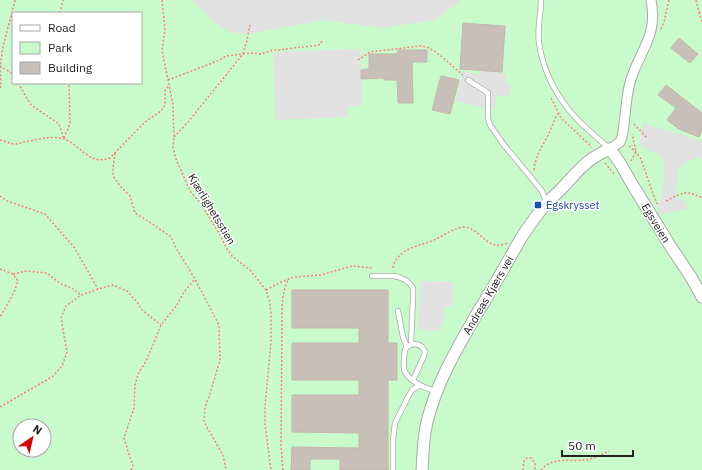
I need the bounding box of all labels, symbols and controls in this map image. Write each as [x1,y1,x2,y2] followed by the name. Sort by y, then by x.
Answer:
[12,12,142,84] legend
[48,20,76,35] text: Road
[48,40,73,55] text: Park
[48,60,93,75] text: Building
[185,171,239,247] street label: Kjærlighetsstien
[546,198,600,212] place label: Egskrysset
[533,200,543,210] marker: Egskrysset
[639,201,673,245] street label: Egsveien
[460,253,516,337] street label: Andreas Kjærs vei
[12,418,52,458] north arrow
[30,422,45,438] text: N
[562,432,633,458] scale bar
[568,438,596,453] text: 50 m

